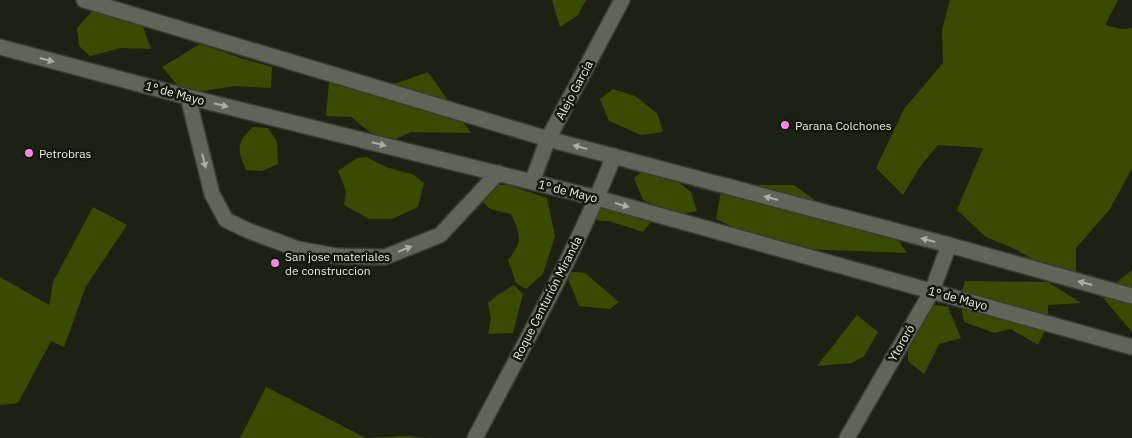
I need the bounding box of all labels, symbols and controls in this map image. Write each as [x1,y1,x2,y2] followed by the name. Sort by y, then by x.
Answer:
[40,56,55,64] one-way arrow
[552,57,596,122] street label: Alejo García
[144,78,207,108] street label: 1° de Mayo
[214,101,229,109] one-way arrow
[795,118,892,133] place label: Parana Colchones
[779,119,791,131] marker: Parana Colchones
[372,140,387,148] one-way arrow
[573,143,588,151] one-way arrow
[39,146,92,161] place label: Petrobras
[23,147,35,159] marker: Petrobras
[200,154,208,169] one-way arrow
[537,176,600,206] street label: 1° de Mayo
[764,194,779,202] one-way arrow
[614,201,629,209] one-way arrow
[509,233,585,362] street label: Roque Centurión Miranda
[921,235,936,243] one-way arrow
[398,245,413,253] one-way arrow
[285,249,390,278] place label: San jose materiales de construccion
[269,257,281,269] marker: San jose materiales de construccion
[1077,278,1092,286] one-way arrow
[927,283,990,313] street label: 1° de Mayo
[885,322,918,364] street label: Ytororó

